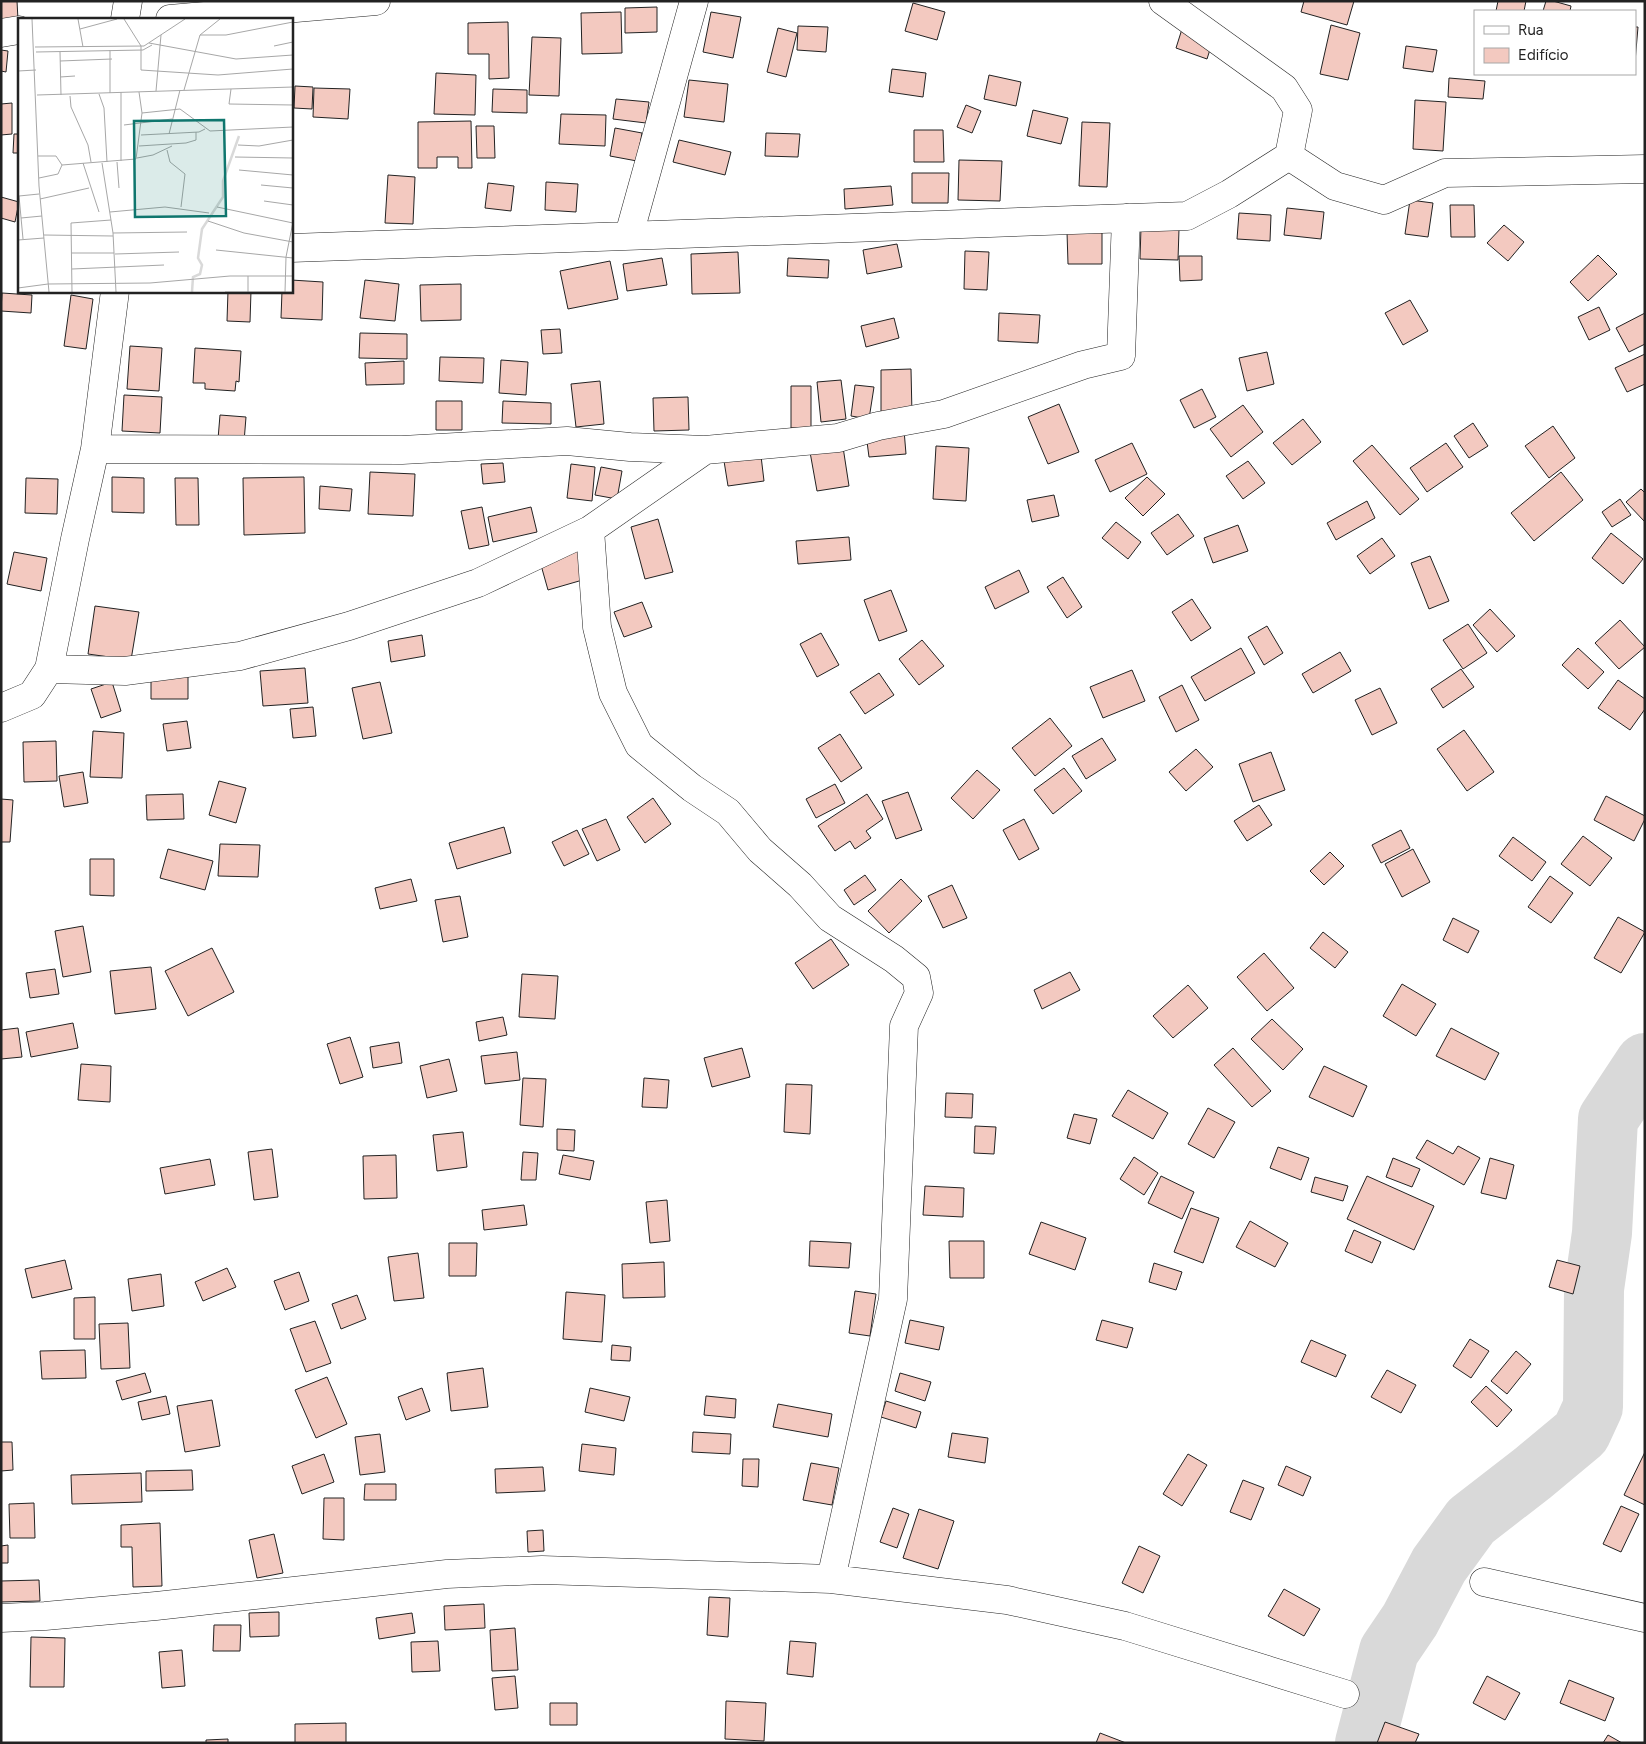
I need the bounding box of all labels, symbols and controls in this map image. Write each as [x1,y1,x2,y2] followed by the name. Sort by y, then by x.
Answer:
[1474,10,1636,75] legend
[18,18,292,292] inset map
[1518,21,1543,39] text: Rua
[1518,46,1569,64] text: Edifício

